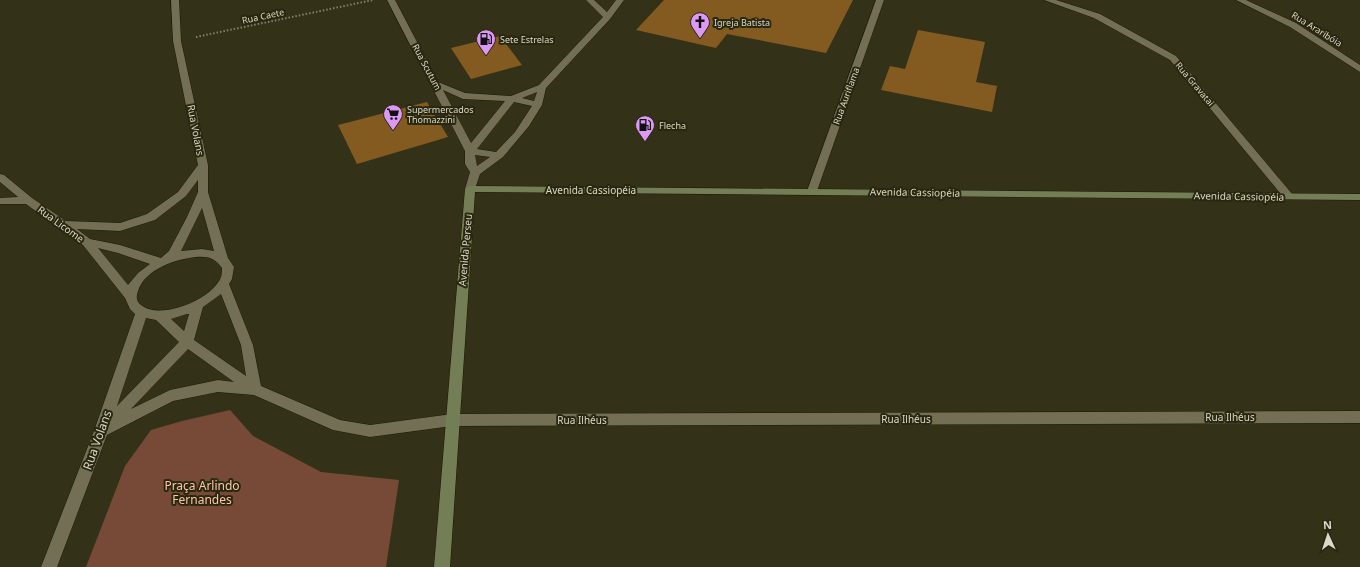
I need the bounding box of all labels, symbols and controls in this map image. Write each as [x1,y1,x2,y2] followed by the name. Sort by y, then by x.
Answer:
[241,5,285,27] street label: Rua Caete
[1289,8,1345,50] street label: Rua Araribóia
[689,11,711,39] church icon: Igreja Batista
[714,16,770,29] place label: Igreja Batista
[475,28,497,56] fuel station icon: Sete Estrelas
[500,33,554,46] place label: Sete Estrelas
[409,42,445,92] street label: Rua Scutum
[1173,59,1217,109] street label: Rua Gravatai
[830,66,862,126] street label: Rua Auriflama
[184,103,208,157] street label: Rua Volans
[382,103,404,131] supermarket icon: Supermercados Thomazzini
[407,103,474,126] place label: Supermercados Thomazzini
[634,114,656,142] fuel station icon: Flecha
[659,119,686,132] place label: Flecha
[546,183,636,197] street label: Avenida Cassiopéia
[870,184,960,200] street label: Avenida Cassiopéia
[1194,188,1284,204] street label: Avenida Cassiopéia
[35,202,87,246] street label: Rua Licome
[455,213,475,287] street label: Avenida Perseu
[78,408,116,472] street label: Rua Volans
[1205,410,1255,424] street label: Rua Ilhéus
[881,412,931,426] street label: Rua Ilhéus
[557,413,607,427] street label: Rua Ilhéus
[164,477,240,508] park label: Praça Arlindo Fernandes
[1308,515,1348,555] north arrow
[1323,517,1332,532] text: N

